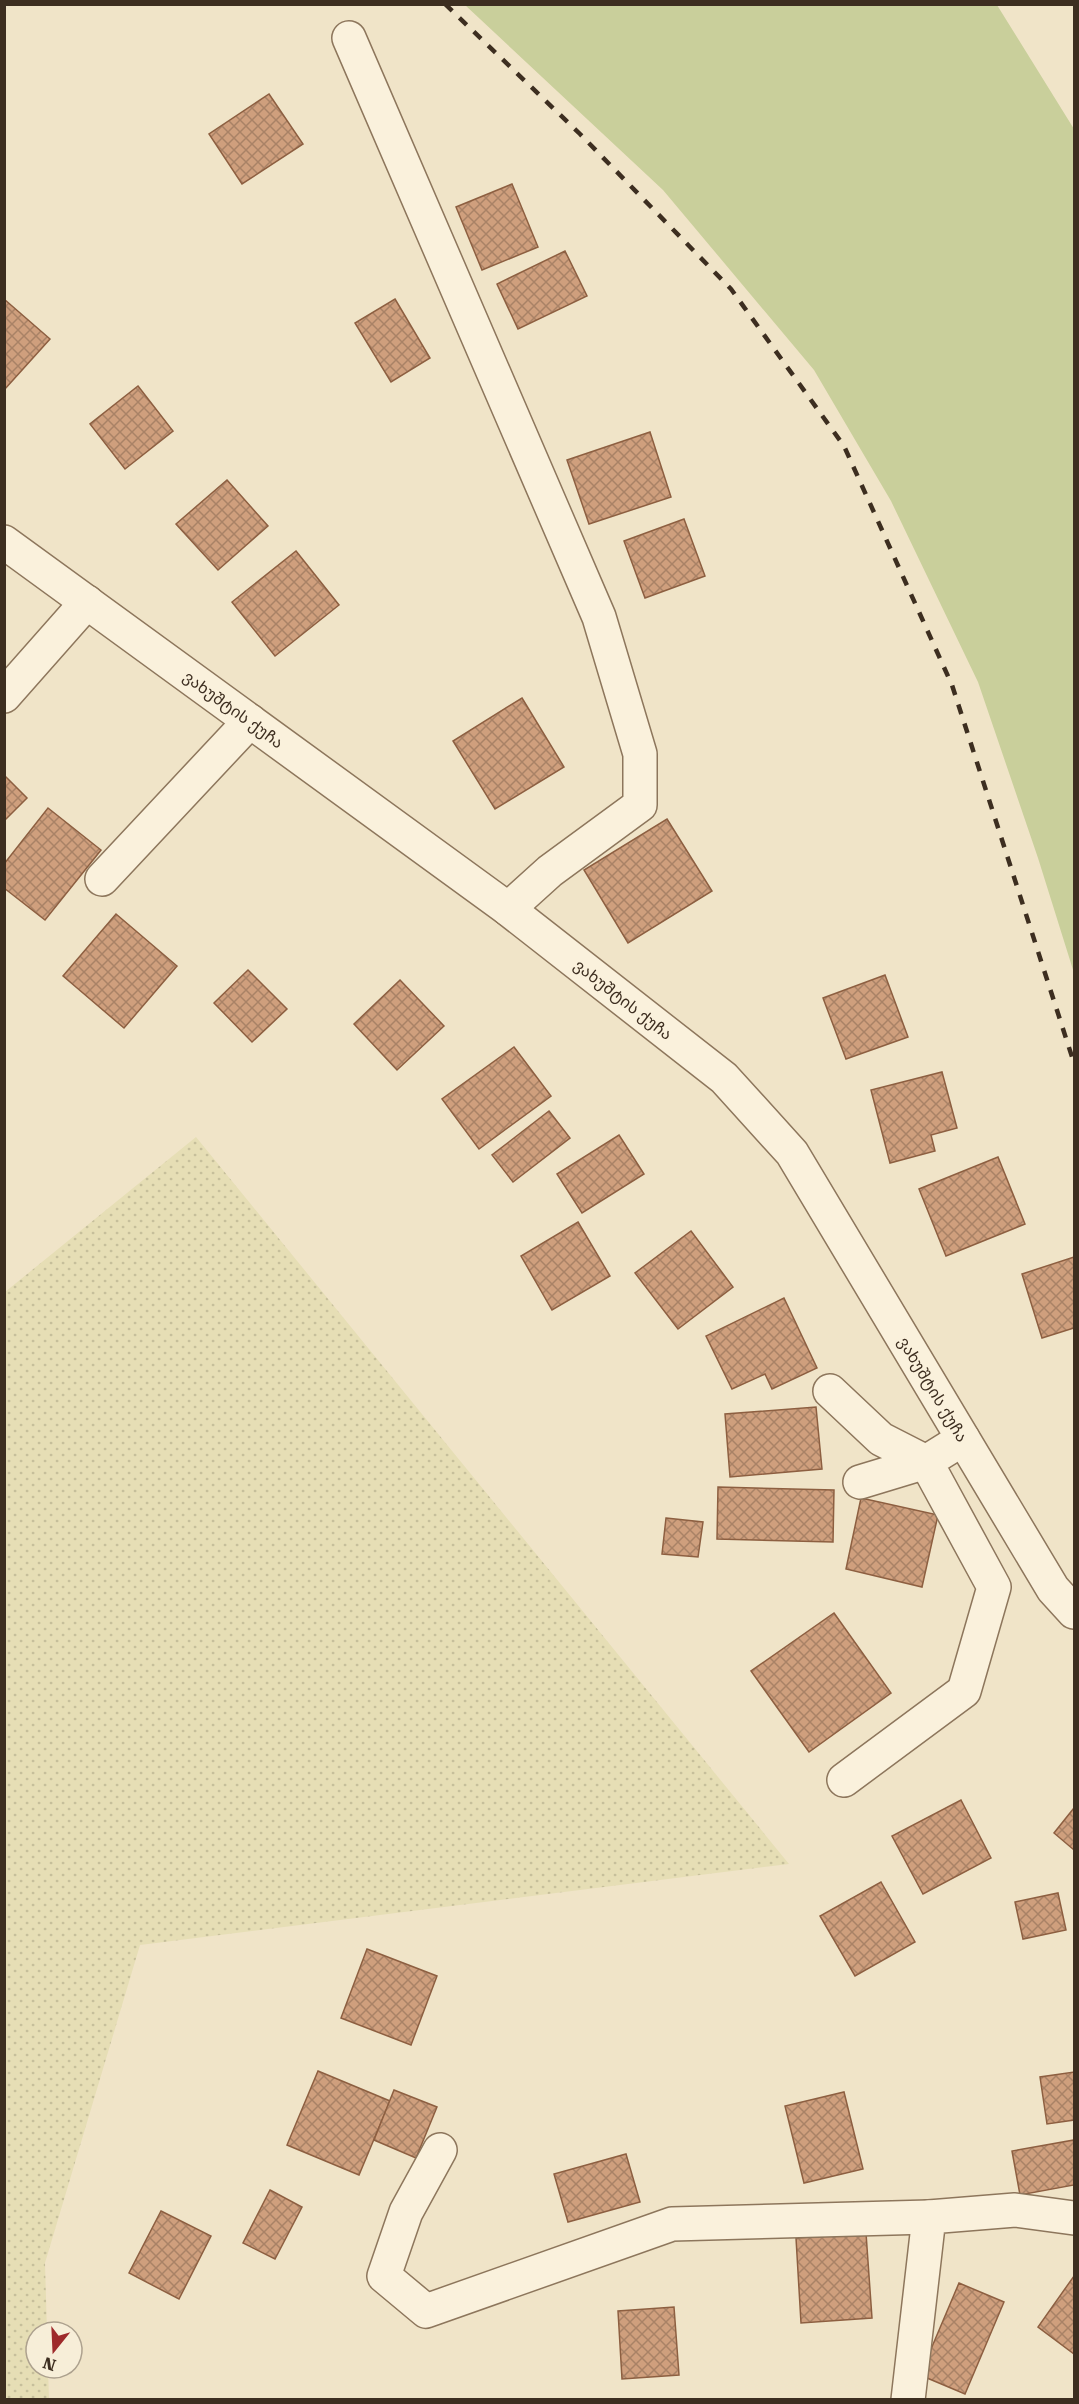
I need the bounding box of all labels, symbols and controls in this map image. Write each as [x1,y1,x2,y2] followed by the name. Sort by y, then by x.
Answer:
[180,667,287,752] street label: ვახუშტის ქუჩა
[570,955,676,1044] street label: ვახუშტის ქუჩა
[894,1333,972,1445] street label: ვახუშტის ქუჩა
[24,2320,84,2380] north arrow
[41,2353,58,2375] text: N

